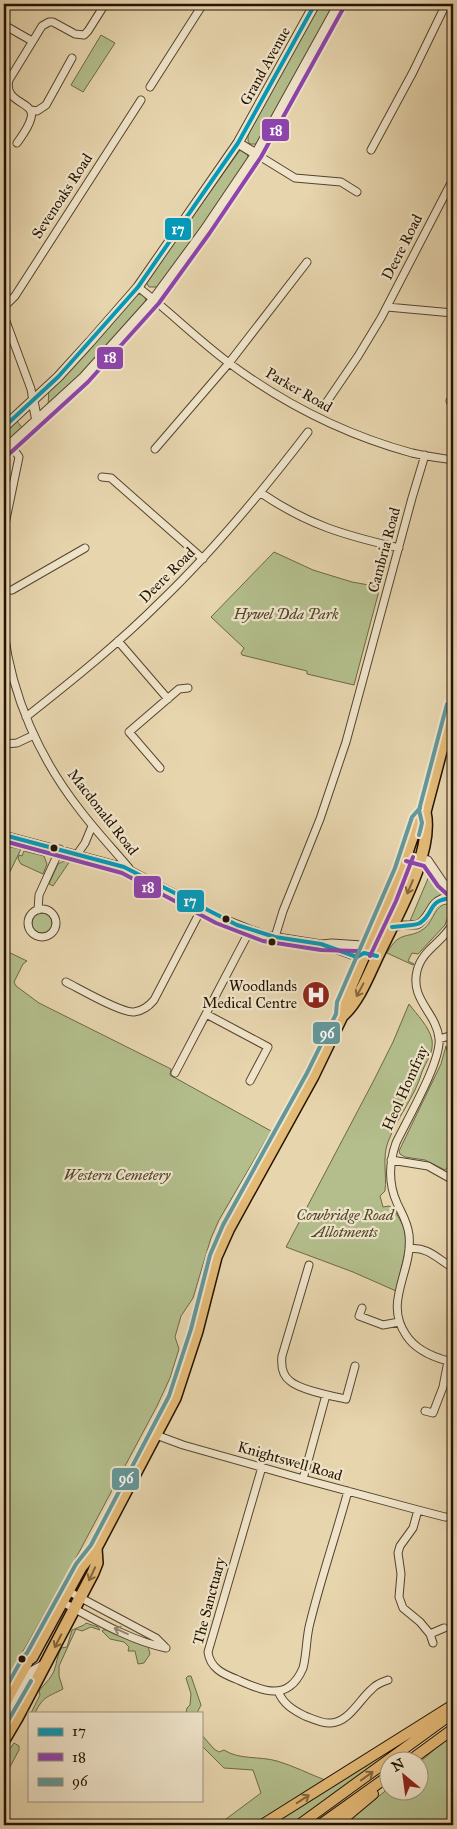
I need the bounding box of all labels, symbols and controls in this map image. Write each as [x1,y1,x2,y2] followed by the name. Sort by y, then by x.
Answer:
[236,24,294,108] street label: Grand Avenue
[261,118,290,142] line badge: 18
[270,122,282,139] text: 18
[28,150,96,242] street label: Sevenoaks Road
[378,211,426,283] street label: Deere Road
[164,217,192,241] line badge: 17
[171,221,185,238] text: 17
[96,346,124,370] line badge: 18
[104,349,116,366] text: 18
[262,364,336,417] street label: Parker Road
[364,505,404,595] street label: Cambria Road
[135,543,199,607] street label: Deere Road
[232,605,339,623] park label: Hywel Dda Park
[64,765,143,859] street label: Macdonald Road
[49,843,59,853] unlabelled marker
[133,875,162,899] line badge: 18
[142,879,154,896] text: 18
[405,880,414,895] one-way arrow
[176,889,205,913] line badge: 17
[183,893,197,910] text: 17
[221,914,231,924] unlabelled marker
[267,937,277,947] unlabelled marker
[202,977,297,1012] place label: Woodlands Medical Centre
[301,980,331,1010] hospital icon: Woodlands Medical Centre
[355,983,365,998] one-way arrow
[312,1021,341,1045] line badge: 96
[320,1025,335,1043] text: 96
[378,1042,432,1133] street label: Heol Homfray
[64,1166,172,1184] park label: Western Cemetery
[296,1206,395,1241] park label: Cowbridge Road Allotments
[236,1437,345,1485] street label: Knightswell Road
[111,1467,140,1491] line badge: 96
[119,1470,134,1488] text: 96
[189,1554,230,1647] street label: The Sanctuary
[87,1566,97,1581] one-way arrow
[114,1626,129,1636] one-way arrow
[53,1633,62,1648] one-way arrow
[17,1654,27,1664] unlabelled marker
[28,1712,202,1802] legend
[72,1722,86,1740] text: 17
[72,1748,86,1766] text: 18
[380,1752,430,1802] north arrow
[389,1755,407,1775] text: N
[360,1771,374,1781] one-way arrow
[72,1772,89,1790] text: 96
[296,1794,310,1804] one-way arrow

